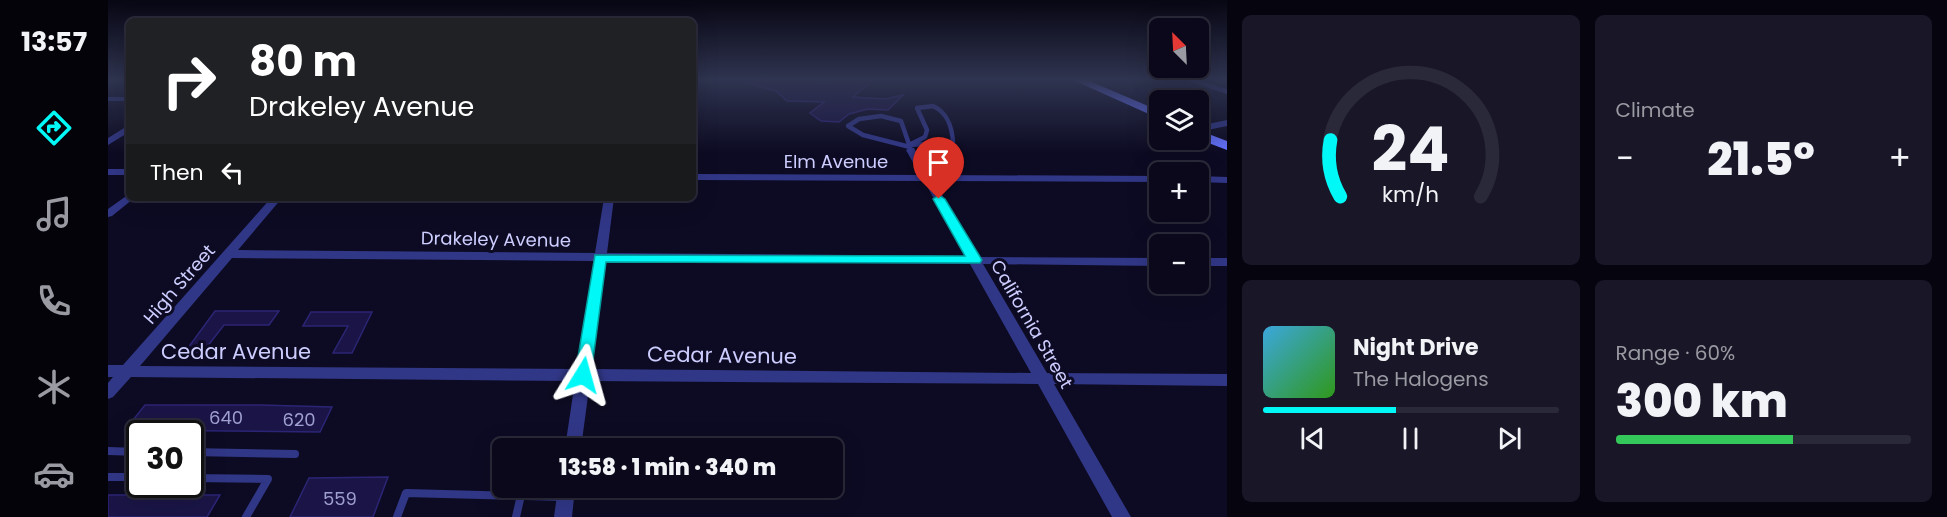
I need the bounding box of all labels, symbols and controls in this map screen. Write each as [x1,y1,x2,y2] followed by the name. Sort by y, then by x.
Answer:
[1149,18,1209,78] north arrow
[1149,18,1209,294] map controls
[21,23,87,60] text: 13:57
[249,32,357,91] text: 80 m
[150,42,228,120] icon: right
[249,88,474,125] text: Drakeley Avenue
[1149,90,1209,150] button: layers
[1616,96,1695,124] text: Climate
[1372,105,1450,193] text: 24
[33,107,75,149] icon: directions
[1707,128,1815,191] text: 21.5°
[1616,135,1634,182] text: −
[1888,135,1911,182] text: +
[913,137,964,199] pin
[922,146,955,179] icon: arrive
[784,149,888,174] street label: Elm Avenue
[216,156,249,189] icon: left
[150,157,204,188] text: Then
[1149,162,1209,222] button: +
[1382,179,1439,210] text: km/h
[33,193,75,235] icon: music
[421,225,571,253] street label: Drakeley Avenue
[1149,234,1209,294] button: −
[137,239,221,329] street label: High Street
[985,255,1079,393] street label: California Street
[33,280,75,322] icon: phone
[1353,332,1479,363] text: Night Drive
[161,337,311,366] street label: Cedar Avenue
[647,339,797,371] street label: Cedar Avenue
[1616,339,1735,367] text: Range · 60%
[551,343,615,407] position arrow
[1353,365,1489,393] text: The Halogens
[33,366,75,408] icon: climate
[1616,370,1788,433] text: 300 km
[209,405,243,430] house number: 640
[282,407,316,432] house number: 620
[126,420,204,498] speed limit sign: 30
[1296,422,1329,455] icon: previous
[1394,422,1427,455] icon: pause
[1493,422,1526,455] icon: next
[559,452,776,483] text: 13:58 · 1 min · 340 m
[33,453,75,495] icon: car
[323,486,357,511] house number: 559

